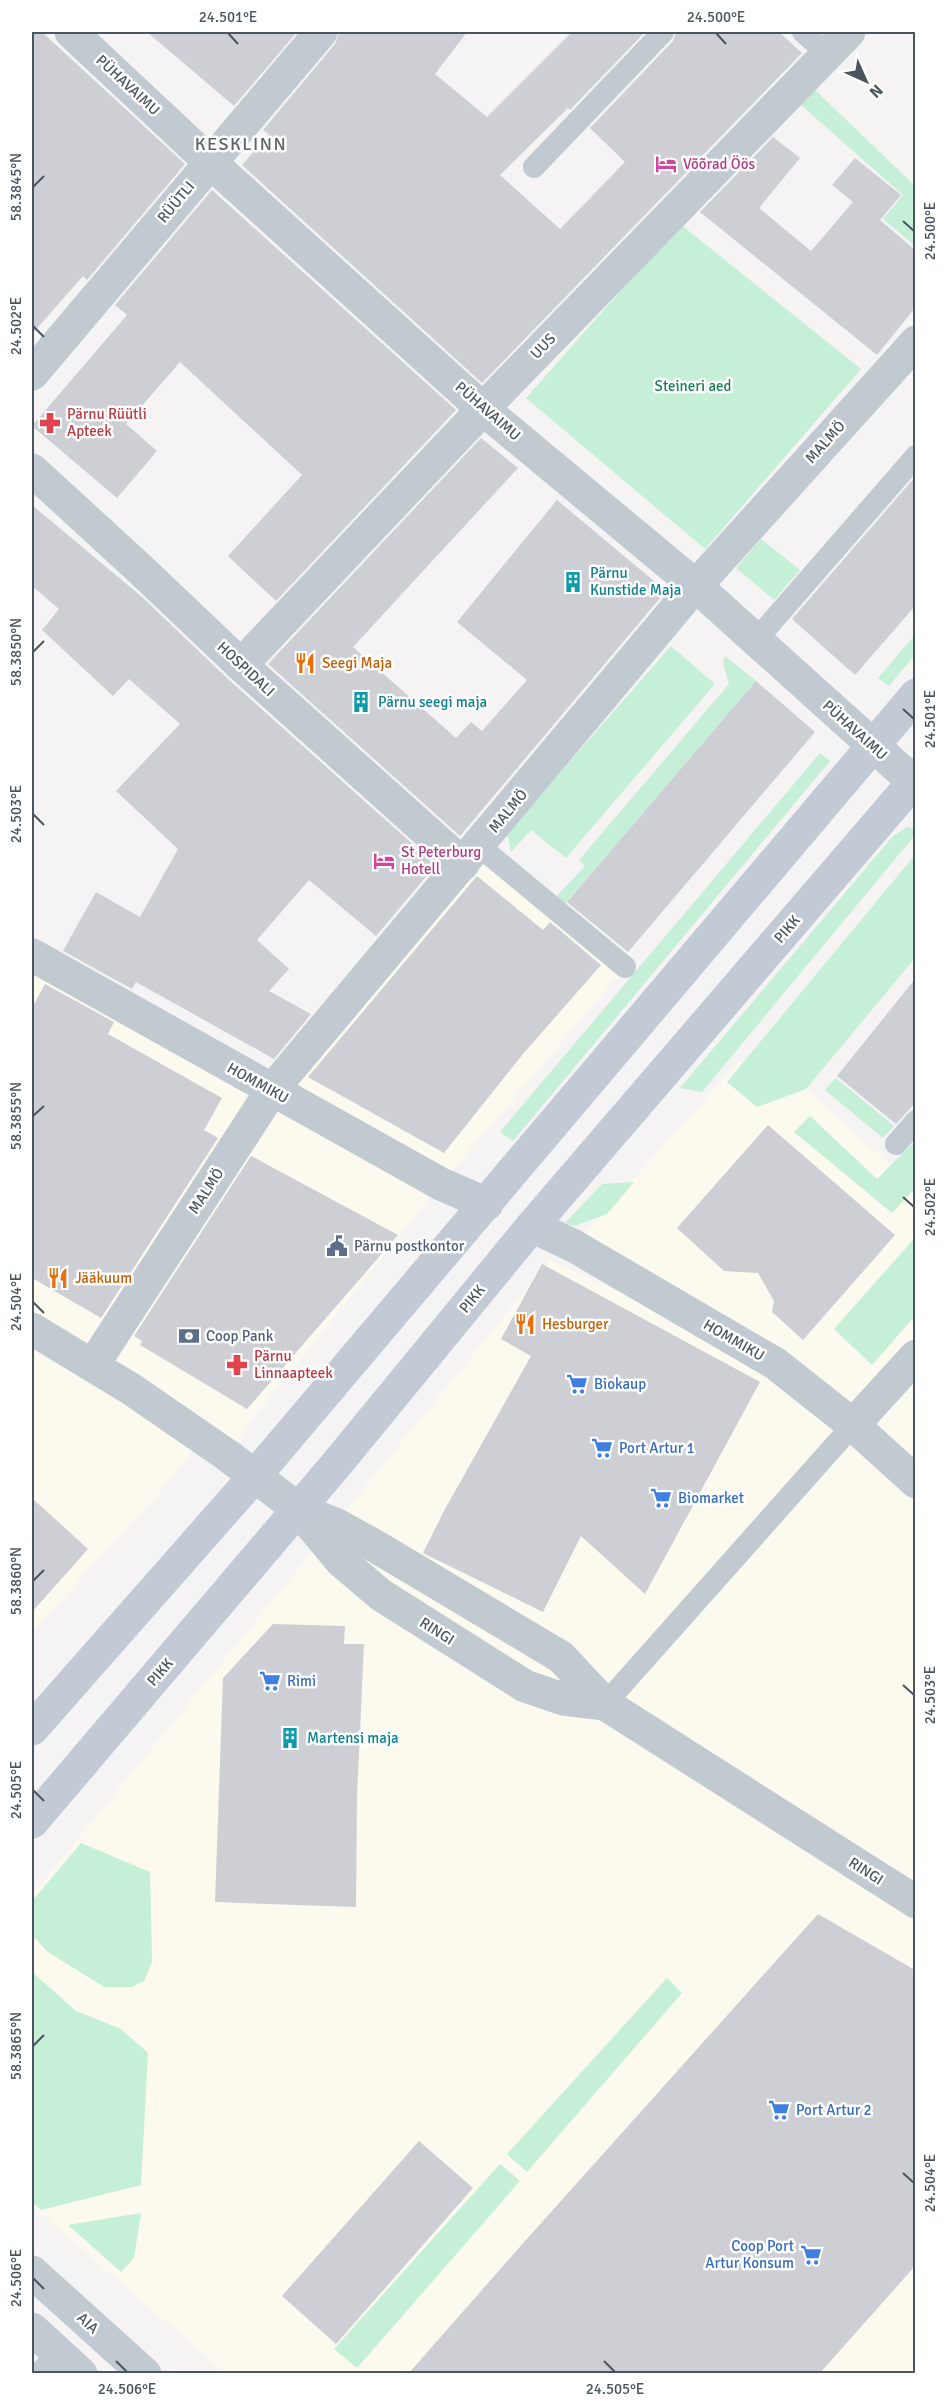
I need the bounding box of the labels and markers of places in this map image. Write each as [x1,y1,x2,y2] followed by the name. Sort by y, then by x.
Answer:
[654,152,678,176] hotel icon: Võõrad Öös
[683,155,755,173] place label: Võõrad Öös
[67,405,147,440] place label: Pärnu Rüütli Apteek
[38,411,62,435] pharmacy icon: Pärnu Rüütli Apteek
[590,564,681,599] place label: Pärnu Kunstide Maja
[561,570,585,594] building icon: Pärnu Kunstide Maja
[293,651,317,675] restaurant icon: Seegi Maja
[322,654,392,672] place label: Seegi Maja
[349,690,373,714] building icon: Pärnu seegi maja
[378,693,487,711] place label: Pärnu seegi maja
[401,843,481,878] place label: St Peterburg Hotell
[372,849,396,873] hotel icon: St Peterburg Hotell
[325,1234,349,1258] public building icon: Pärnu postkontor
[354,1237,465,1255] place label: Pärnu postkontor
[46,1266,70,1290] restaurant icon: Jääkuum
[75,1269,132,1287] place label: Jääkuum
[513,1312,537,1336] restaurant icon: Hesburger
[542,1315,609,1333] place label: Hesburger
[177,1324,201,1348] bank icon: Coop Pank
[206,1327,274,1345] place label: Coop Pank
[254,1347,333,1382] place label: Pärnu Linnaapteek
[225,1353,249,1377] pharmacy icon: Pärnu Linnaapteek
[565,1372,589,1396] supermarket icon: Biokaup
[594,1375,646,1393] place label: Biokaup
[590,1436,614,1460] supermarket icon: Port Artur 1
[619,1439,695,1457] place label: Port Artur 1
[649,1486,673,1510] supermarket icon: Biomarket
[678,1489,744,1507] place label: Biomarket
[258,1669,282,1693] supermarket icon: Rimi
[287,1672,316,1690] place label: Rimi
[278,1726,302,1750] building icon: Martensi maja
[307,1729,399,1747] place label: Martensi maja
[767,2098,791,2122] supermarket icon: Port Artur 2
[796,2101,872,2119] place label: Port Artur 2
[705,2237,794,2272] place label: Coop Port Artur Konsum
[799,2243,823,2267] supermarket icon: Coop Port Artur Konsum

